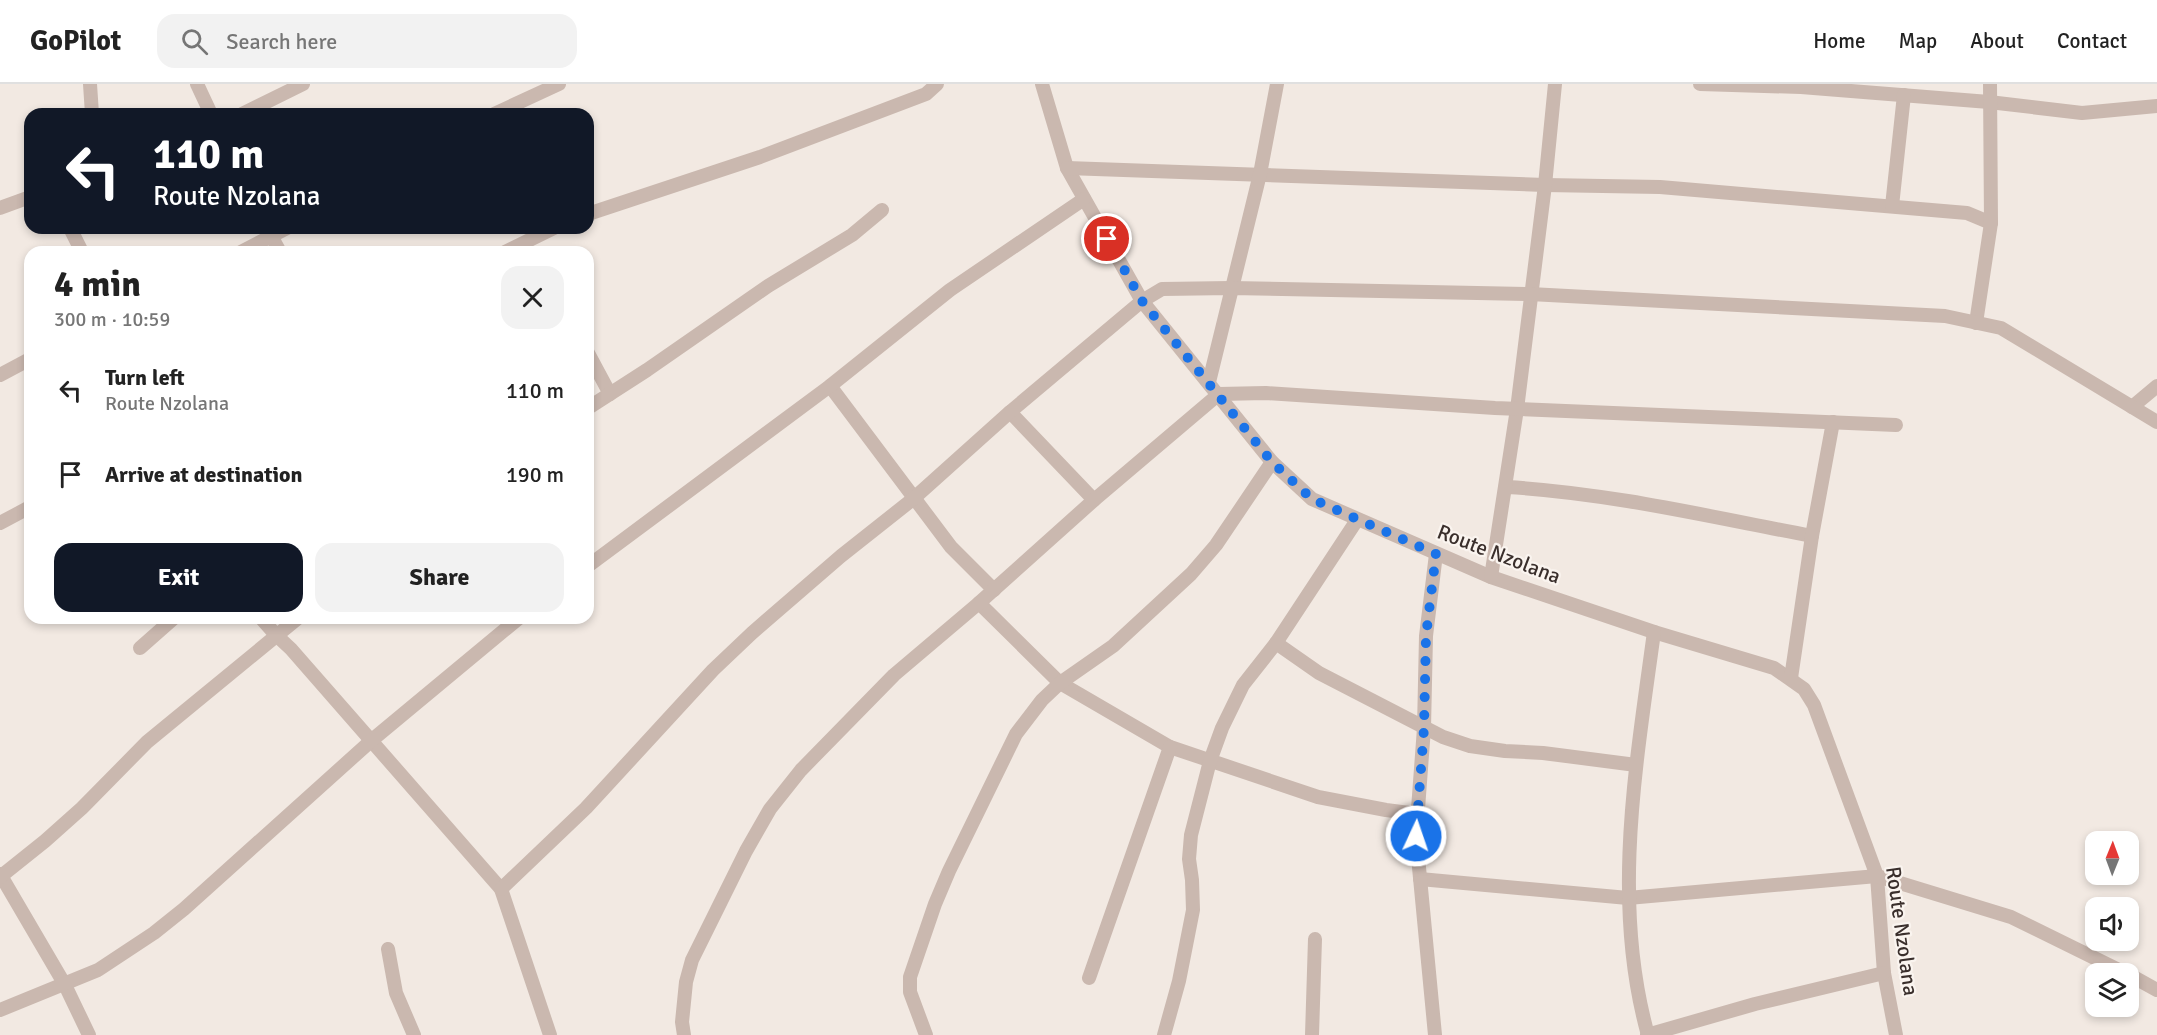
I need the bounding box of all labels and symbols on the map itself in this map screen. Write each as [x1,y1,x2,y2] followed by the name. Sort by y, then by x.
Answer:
[1081,213,1132,264] pin
[1434,519,1564,589] street label: Route Nzolana
[1384,804,1448,868] position arrow
[2085,831,2139,885] north arrow
[1880,865,1924,997] street label: Route Nzolana

